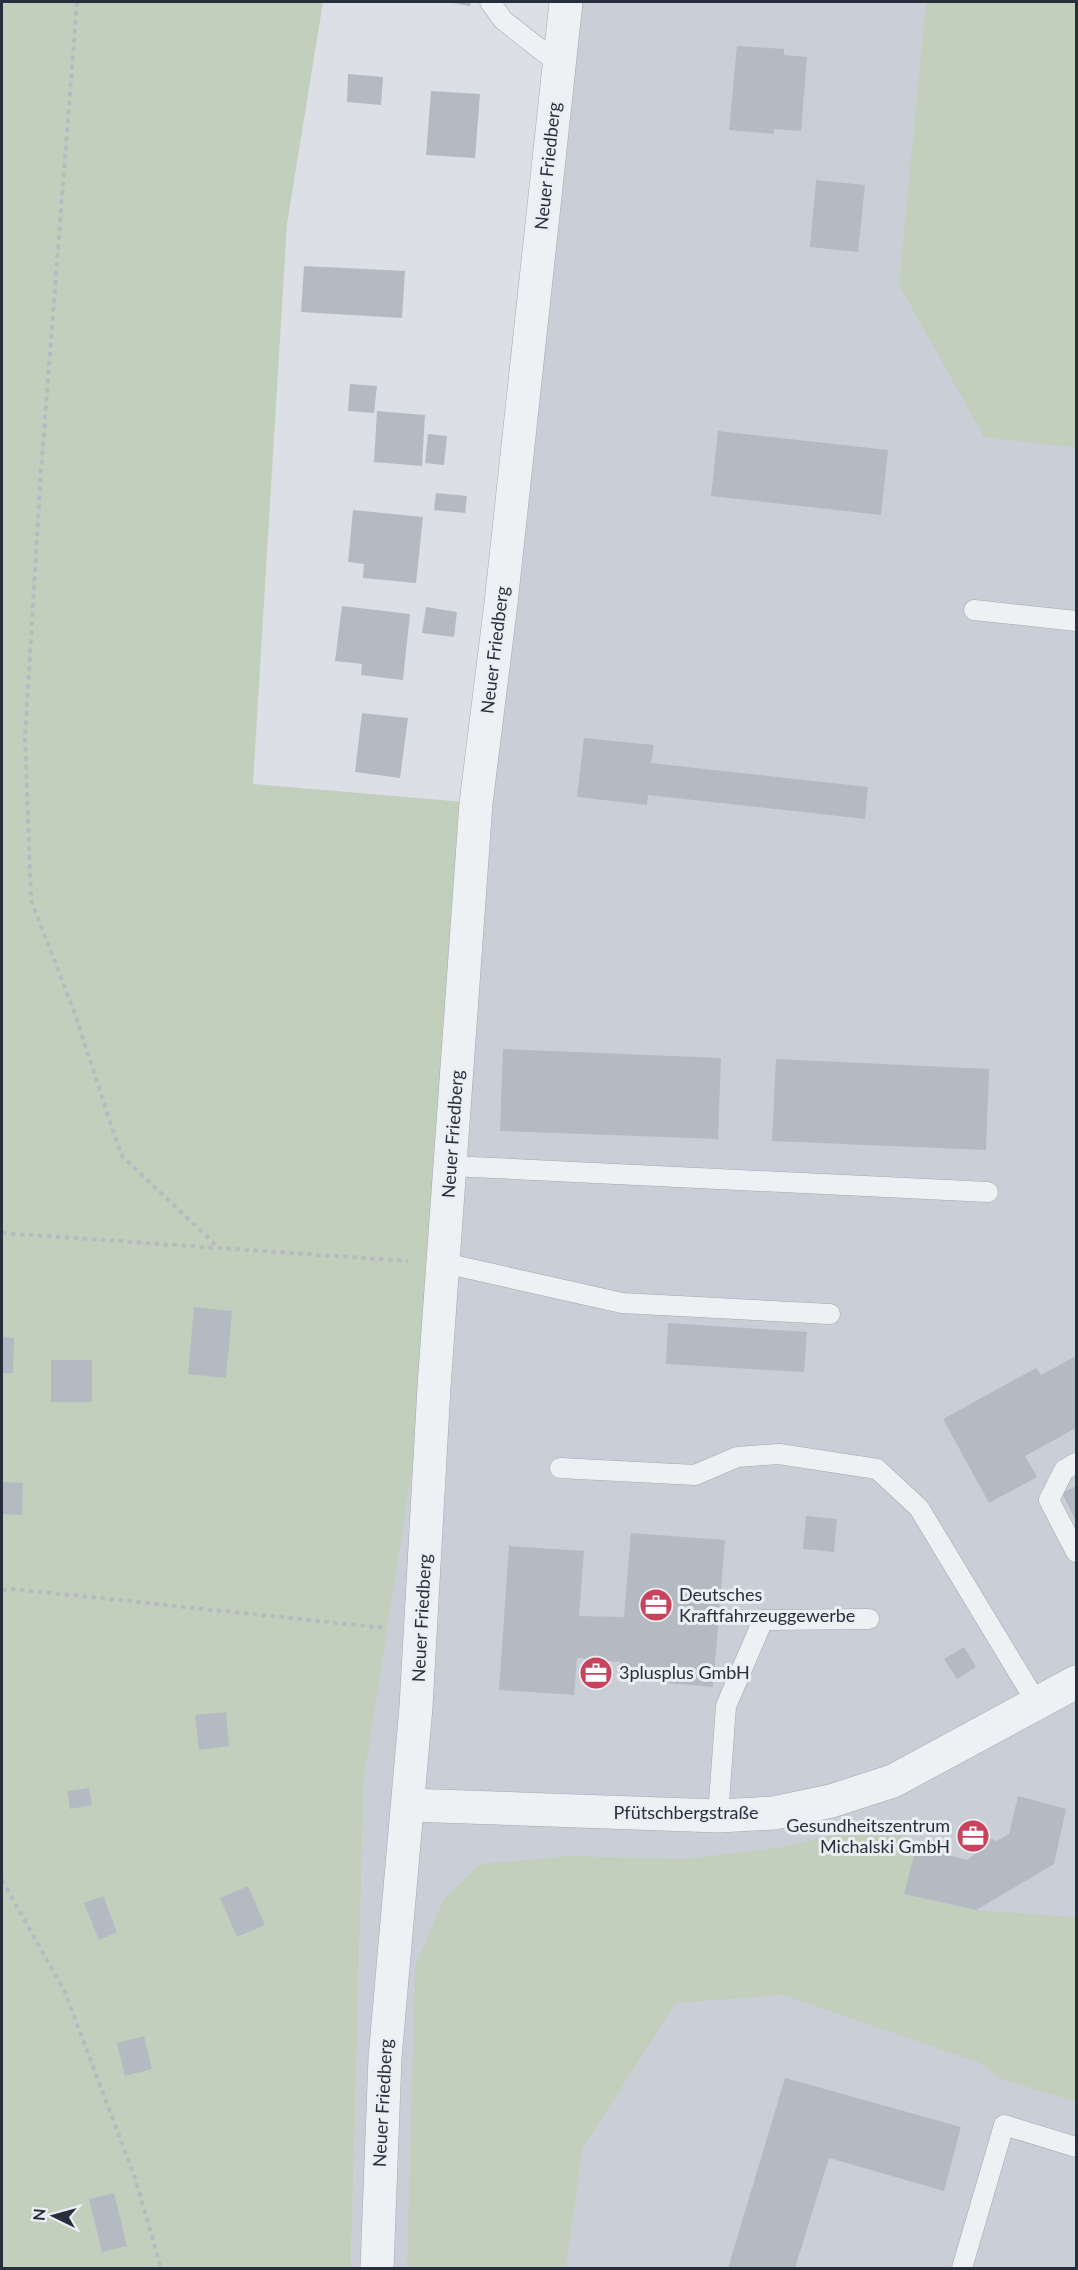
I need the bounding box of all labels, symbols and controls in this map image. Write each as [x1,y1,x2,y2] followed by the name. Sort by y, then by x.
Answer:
[529,101,565,231] street label: Neuer Friedberg
[475,585,513,715] street label: Neuer Friedberg
[437,1069,467,1199] street label: Neuer Friedberg
[407,1553,435,1683] street label: Neuer Friedberg
[679,1583,855,1626] place label: Deutsches Kraftfahrzeuggewerbe
[638,1587,674,1623] office icon: Deutsches Kraftfahrzeuggewerbe
[578,1655,614,1691] office icon: 3plusplus GmbH
[619,1661,750,1683] place label: 3plusplus GmbH
[614,1801,758,1823] street label: Pfütschbergstraße
[786,1814,950,1857] place label: Gesundheitszentrum Michalski GmbH
[955,1818,991,1854] office icon: Gesundheitszentrum Michalski GmbH
[368,2038,396,2168] street label: Neuer Friedberg
[24,2186,84,2246] north arrow
[29,2208,49,2222] text: N

